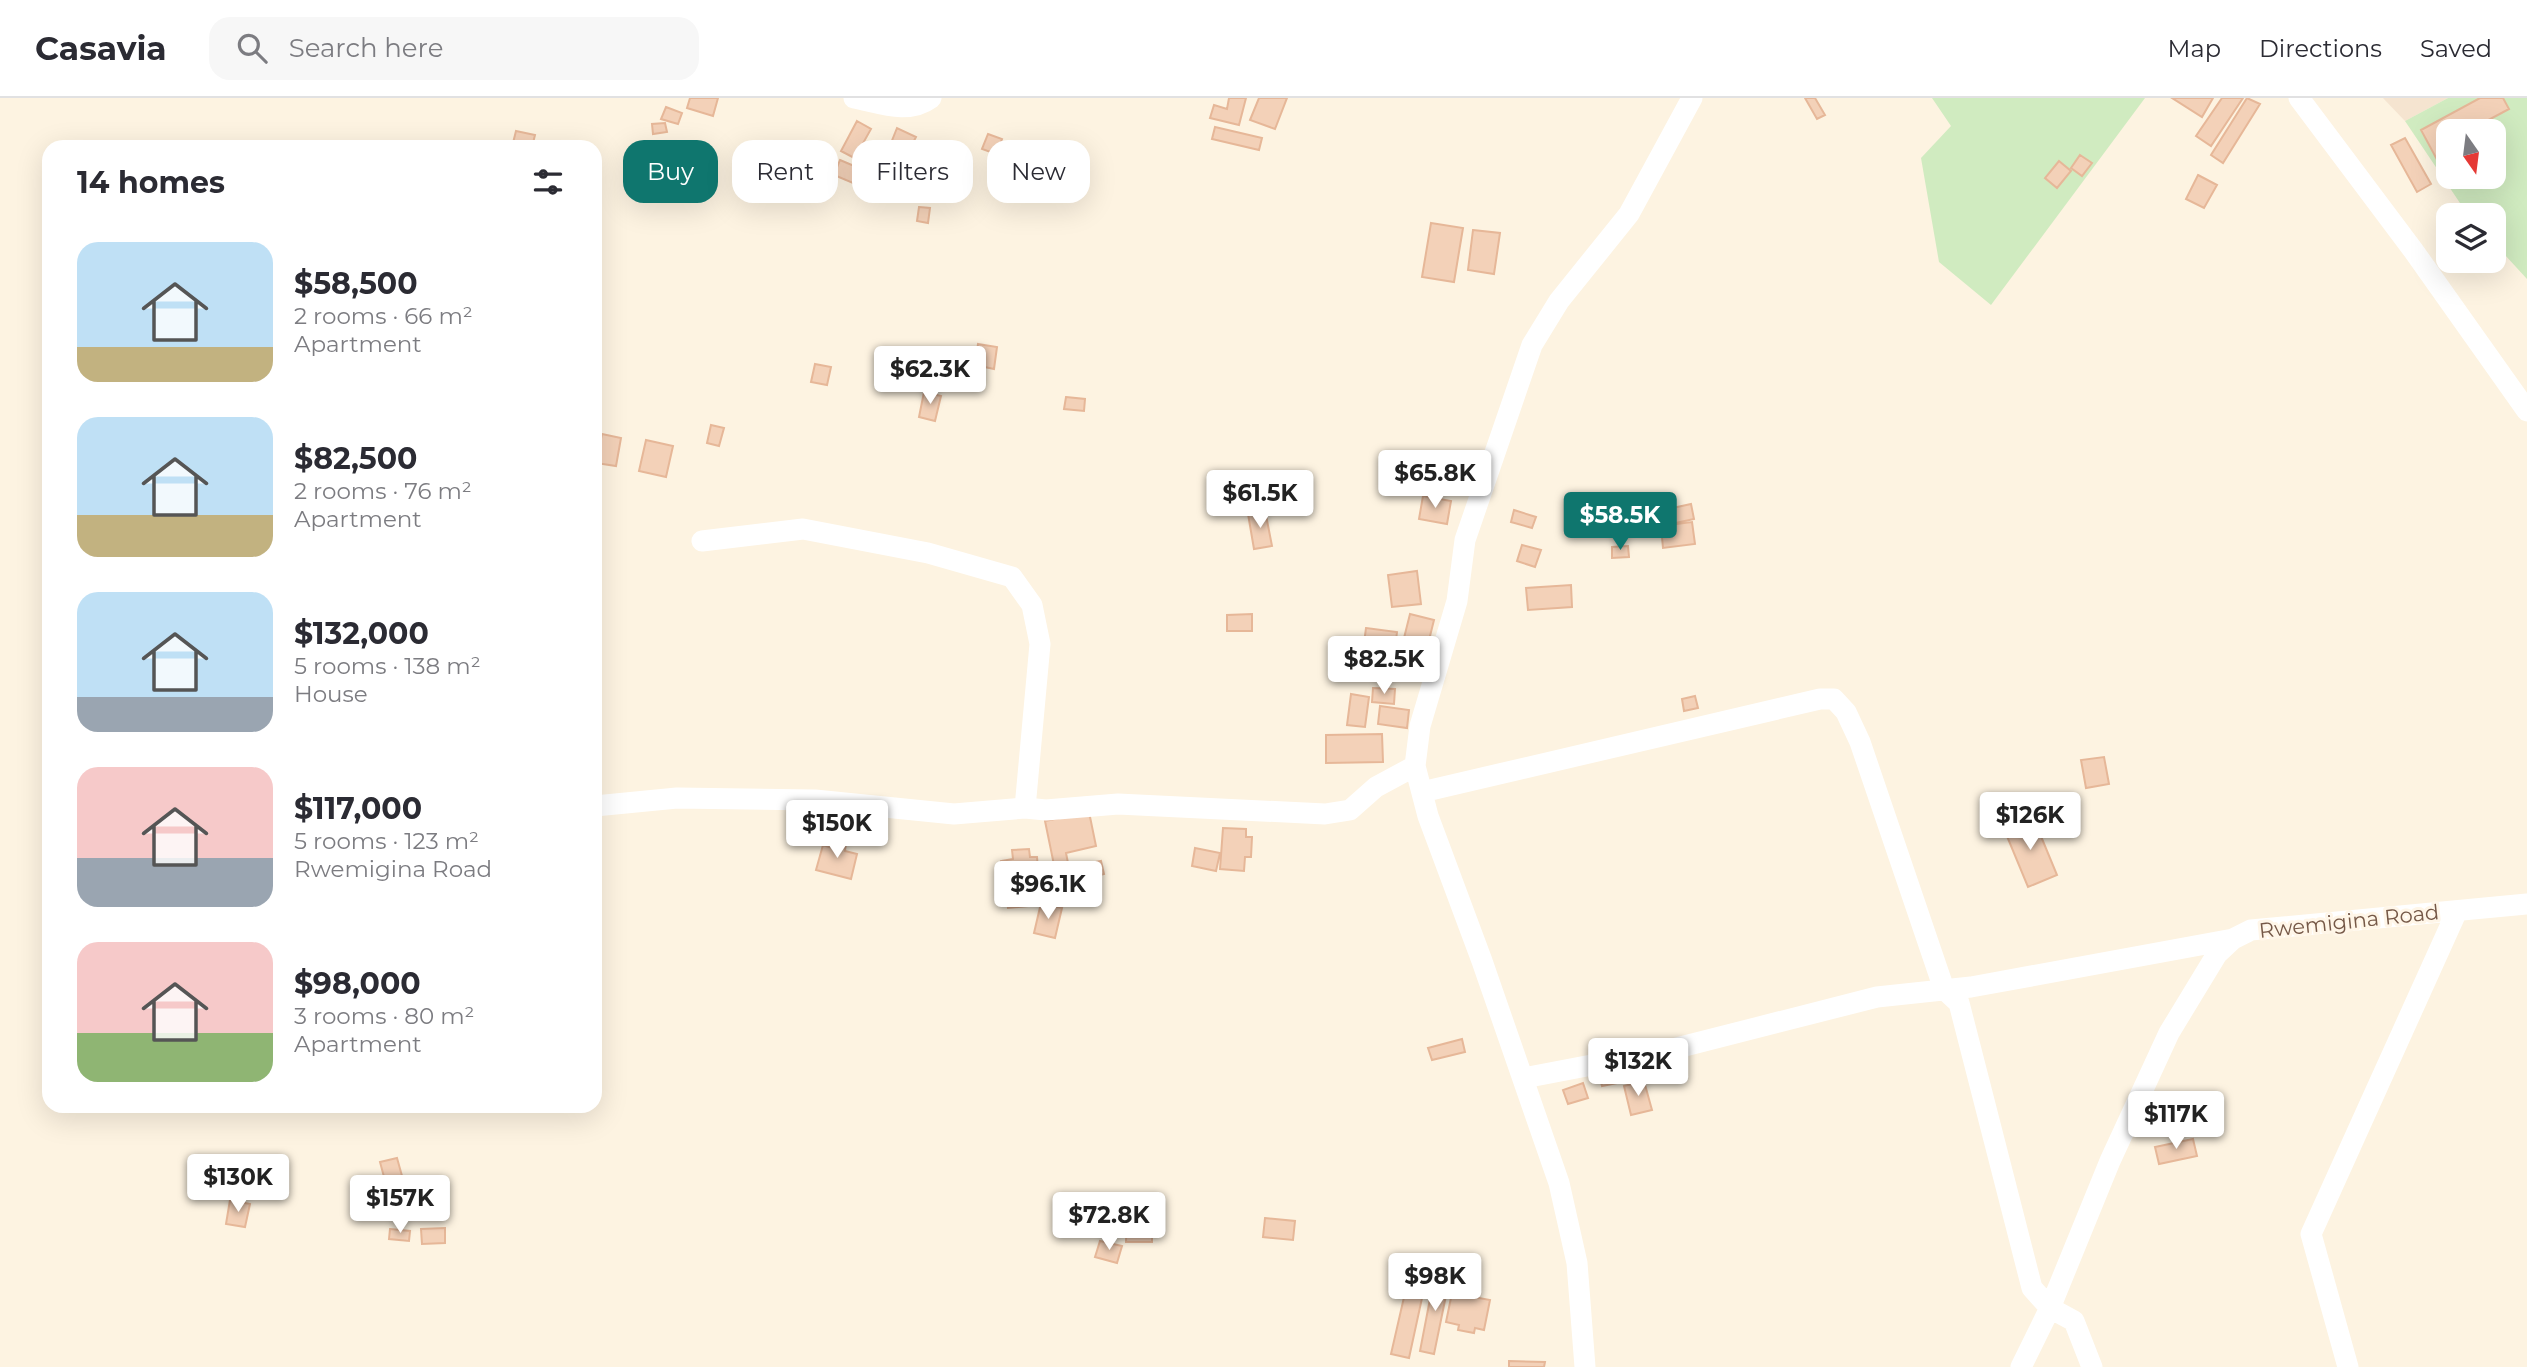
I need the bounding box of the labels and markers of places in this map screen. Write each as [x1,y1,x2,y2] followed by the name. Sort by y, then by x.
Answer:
[873,346,987,406] pin: $62.3K
[1378,450,1492,510] pin: $65.8K
[1203,470,1317,530] pin: $61.5K
[1563,492,1677,552] pin: $58.5K
[1327,636,1441,696] pin: $82.5K
[1981,792,2079,852] pin: $126K
[788,800,886,860] pin: $150K
[991,862,1105,921] pin: $96.1K
[1589,1038,1687,1098] pin: $132K
[2127,1091,2225,1151] pin: $117K
[189,1154,287,1214] pin: $130K
[351,1176,449,1235] pin: $157K
[1052,1192,1166,1252] pin: $72.8K
[1394,1254,1476,1313] pin: $98K

